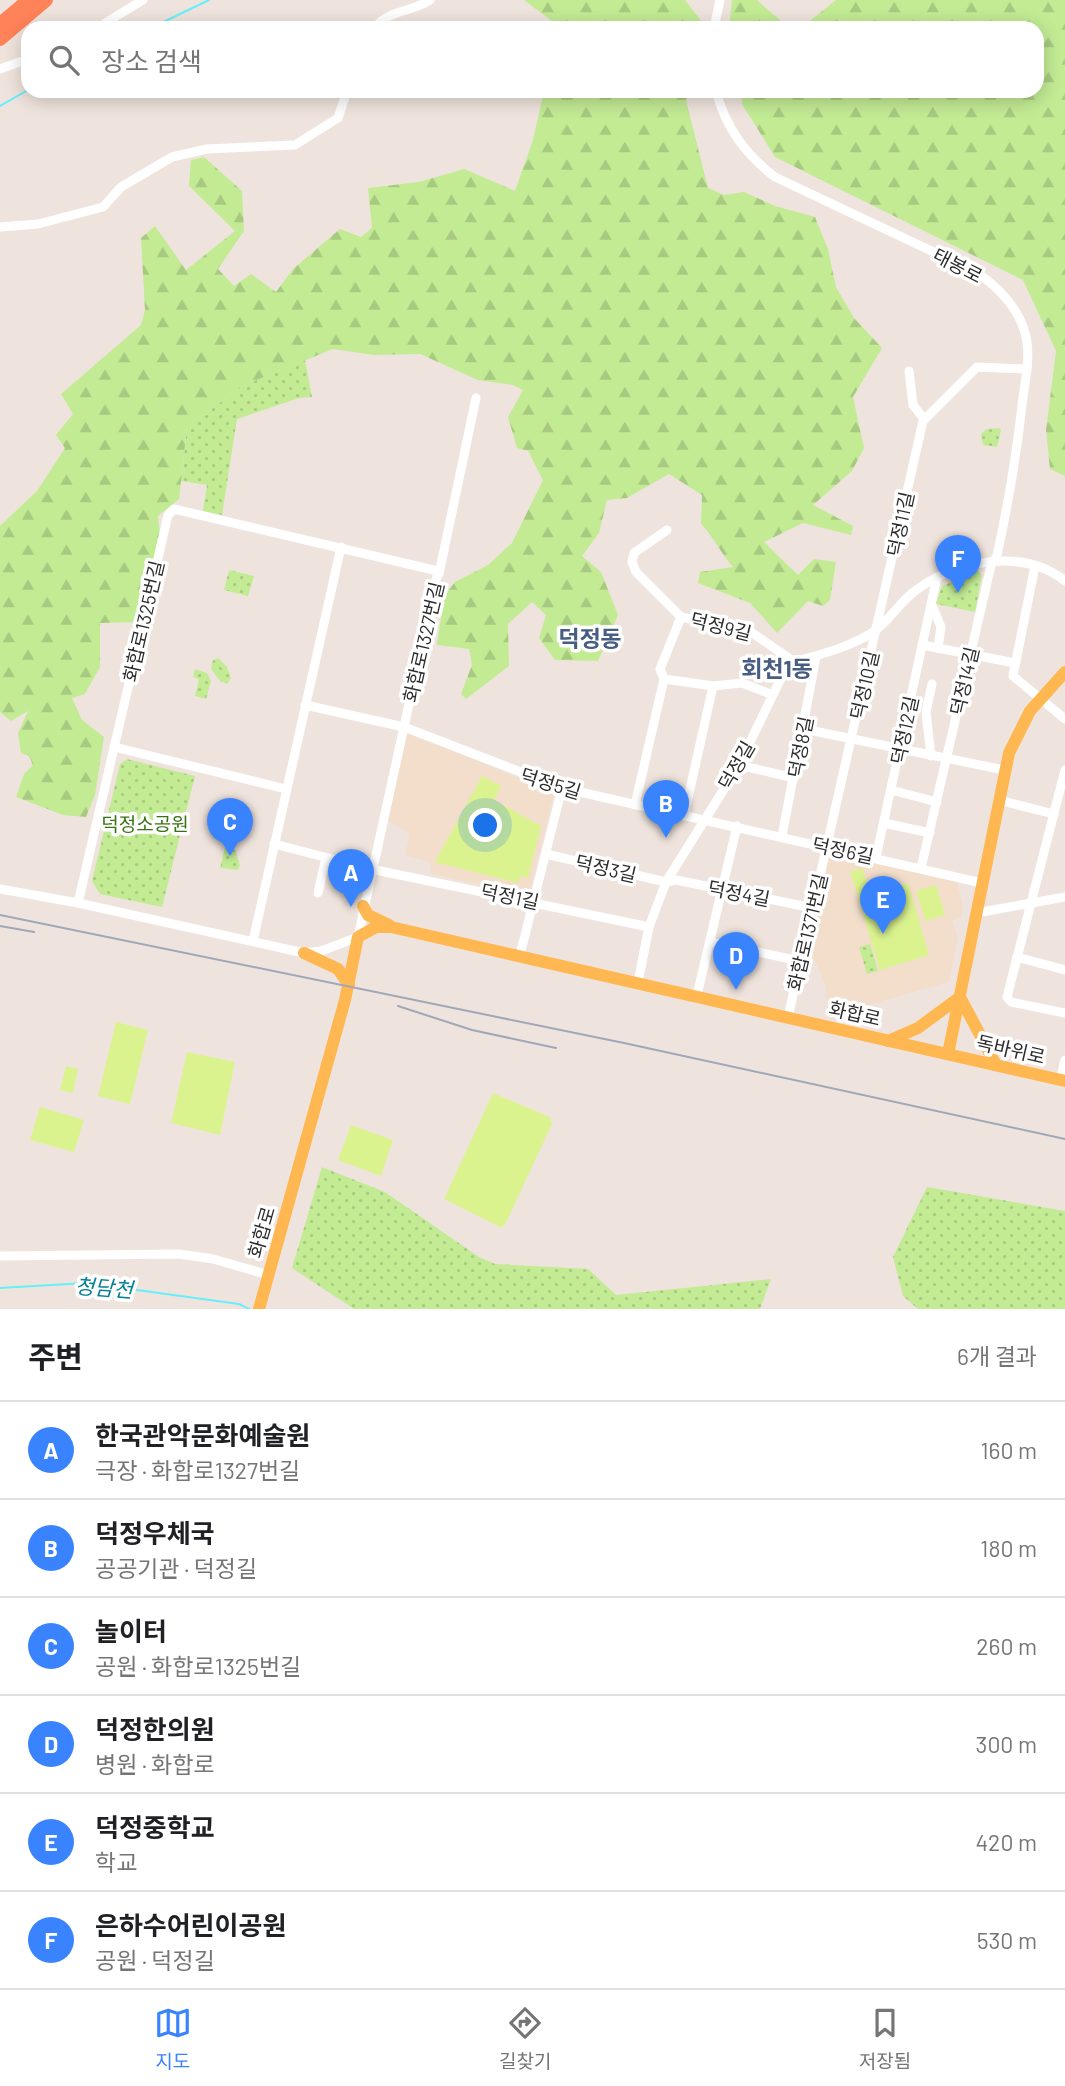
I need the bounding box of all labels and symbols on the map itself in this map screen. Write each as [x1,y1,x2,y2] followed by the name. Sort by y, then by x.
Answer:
[929,243,987,287] street label: 태봉로
[882,489,918,559] street label: 덕정11길
[935,535,981,593] pin: F
[118,558,168,684] street label: 화합로1325번길
[398,579,448,705] street label: 화합로1327번길
[688,607,754,645] street label: 덕정9길
[558,624,622,652] district label: 덕정동
[945,645,983,717] street label: 덕정14길
[845,648,883,722] street label: 덕정10길
[741,654,813,682] district label: 회천1동
[886,694,922,766] street label: 덕정12길
[783,714,817,780] street label: 덕정8길
[713,737,759,793] street label: 덕정길
[518,763,584,803] street label: 덕정5길
[643,780,689,838] pin: B
[207,798,253,856] pin: C
[468,808,502,842] your location
[101,812,189,835] park label: 덕정소공원
[810,832,876,868] street label: 덕정6길
[328,849,374,907] pin: A
[573,850,639,886] street label: 덕정3길
[782,871,832,993] street label: 화합로1371번길
[706,876,772,910] street label: 덕정4길
[860,876,906,934] pin: E
[479,879,541,913] street label: 덕정1길
[713,932,759,990] pin: D
[827,996,883,1030] street label: 화합로
[974,1030,1048,1068] street label: 독바위로
[243,1204,279,1260] street label: 화합로
[74,1273,136,1302] water label: 청담천

